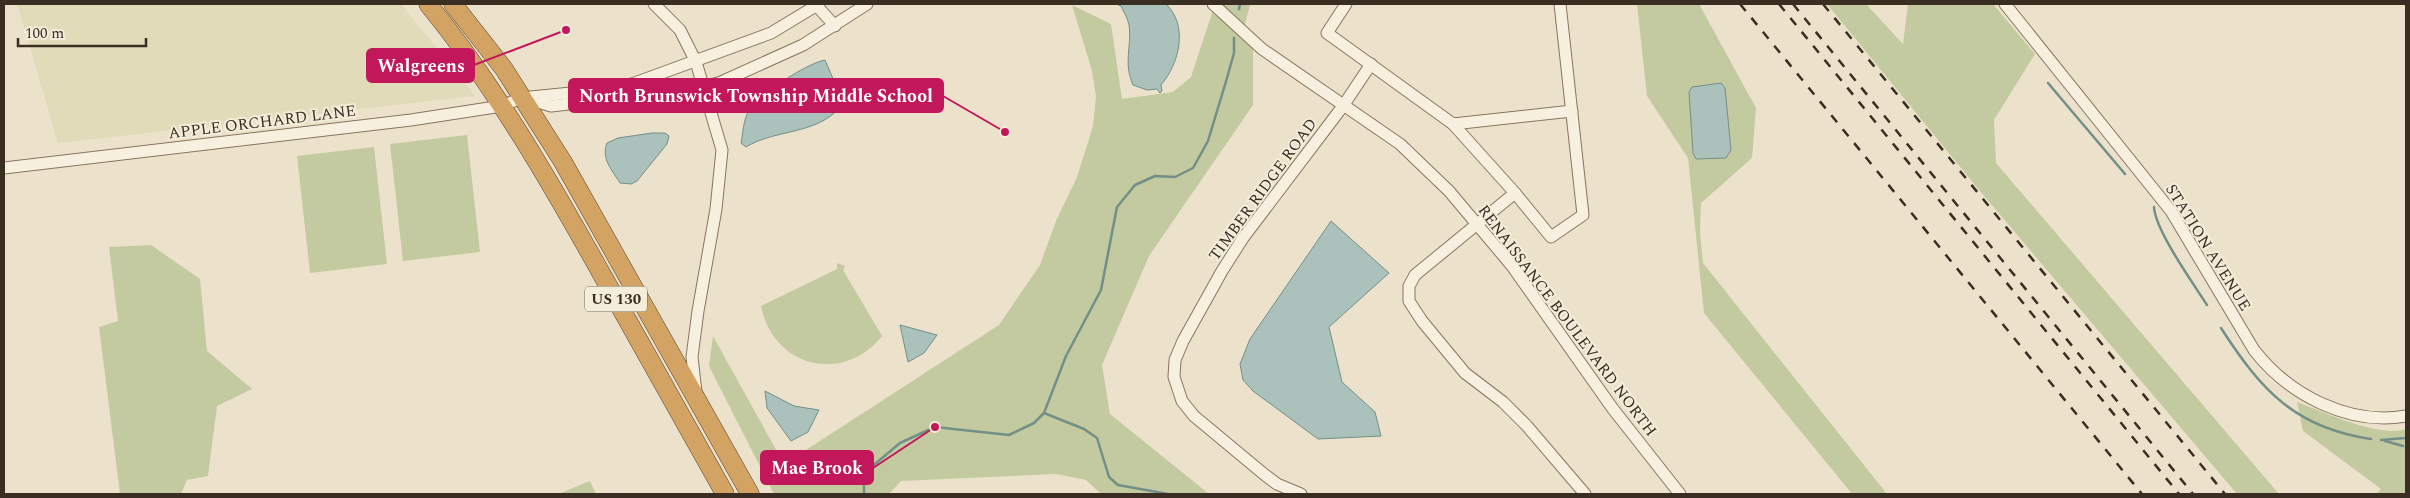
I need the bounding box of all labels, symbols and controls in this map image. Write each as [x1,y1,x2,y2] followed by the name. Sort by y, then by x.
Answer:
[18,15,145,47] scale bar
[25,22,64,45] text: 100 m
[367,49,474,82] callout: Walgreens
[377,53,465,80] text: Walgreens
[569,79,943,112] callout: North Brunswick Township Middle School
[579,83,933,110] text: North Brunswick Township Middle School
[167,99,357,145] street label: APPLE ORCHARD LANE
[1203,113,1323,266] street label: TIMBER RIDGE ROAD
[2159,179,2257,316] street label: STATION AVENUE
[1472,200,1663,442] street label: RENAISSANCE BOULEVARD NORTH
[585,286,647,312] road number: US 130
[761,451,873,484] callout: Mae Brook
[771,455,863,482] text: Mae Brook

